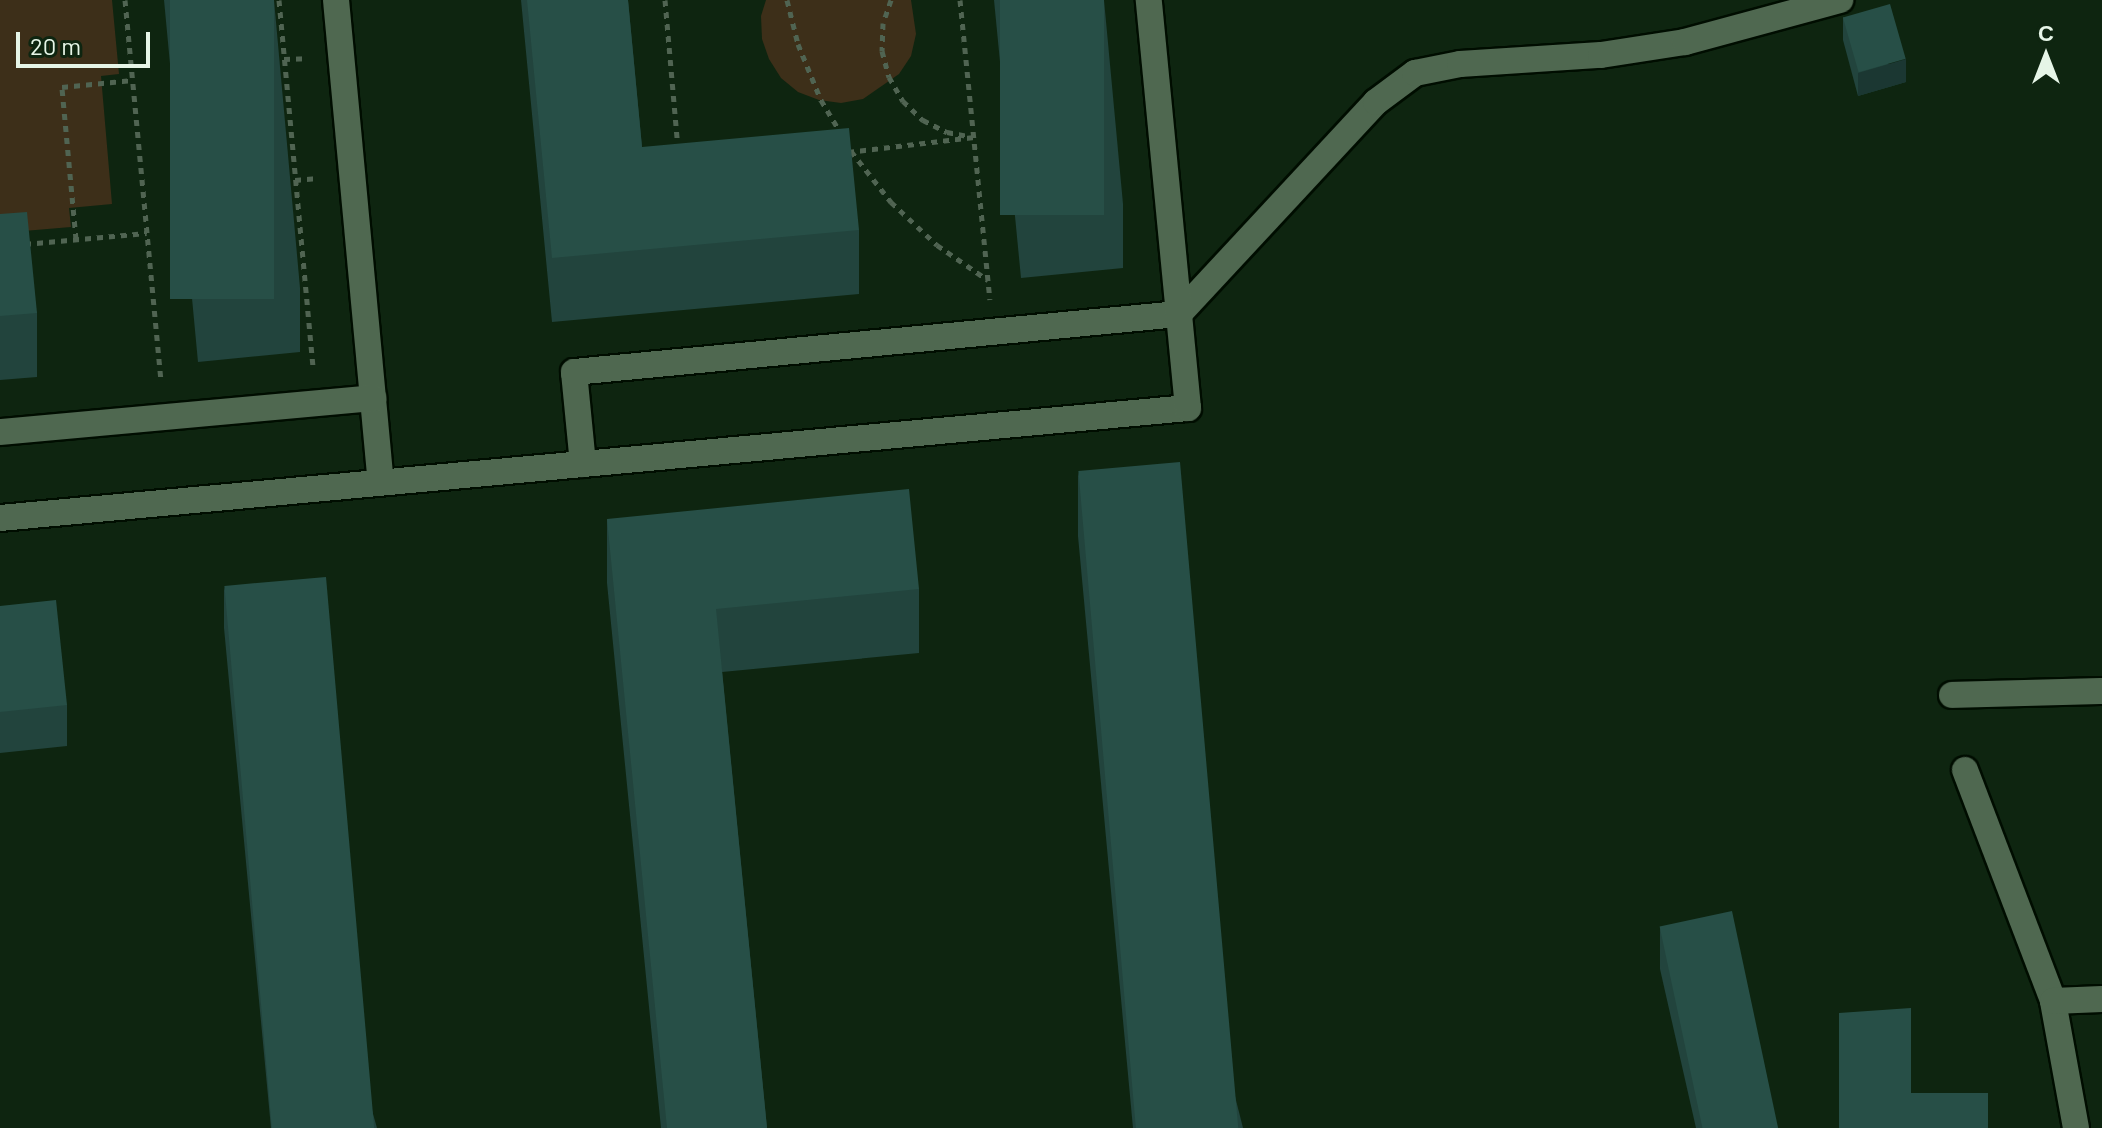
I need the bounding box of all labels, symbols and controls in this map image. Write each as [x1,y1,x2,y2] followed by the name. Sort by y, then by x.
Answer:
[20,16,154,66] scale bar
[2006,16,2086,96] north arrow
[2038,19,2054,45] text: С
[30,31,81,60] text: 20 m

